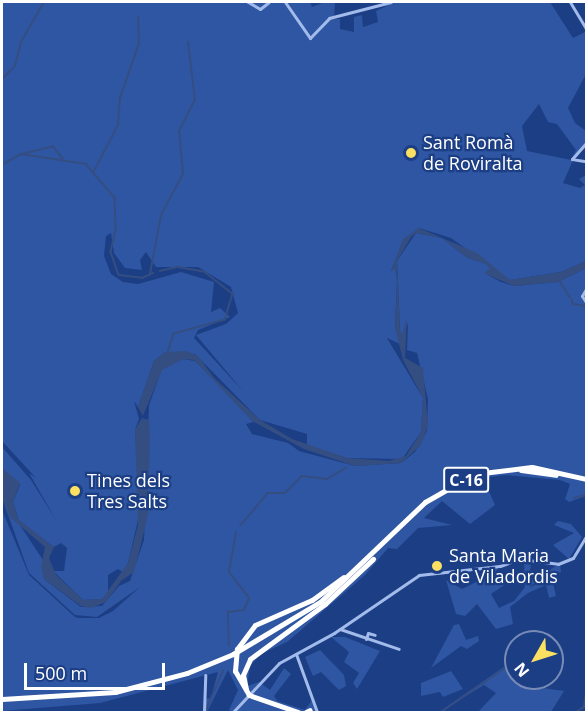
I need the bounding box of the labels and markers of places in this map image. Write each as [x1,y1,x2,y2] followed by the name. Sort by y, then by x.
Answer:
[423,132,523,174] place label: Sant Romà de Roviralta
[404,146,418,160] marker: Sant Romà de Roviralta
[87,470,170,512] place label: Tines dels Tres Salts
[68,484,82,498] marker: Tines dels Tres Salts
[449,545,558,588] place label: Santa Maria de Viladordis
[430,559,444,573] marker: Santa Maria de Viladordis

